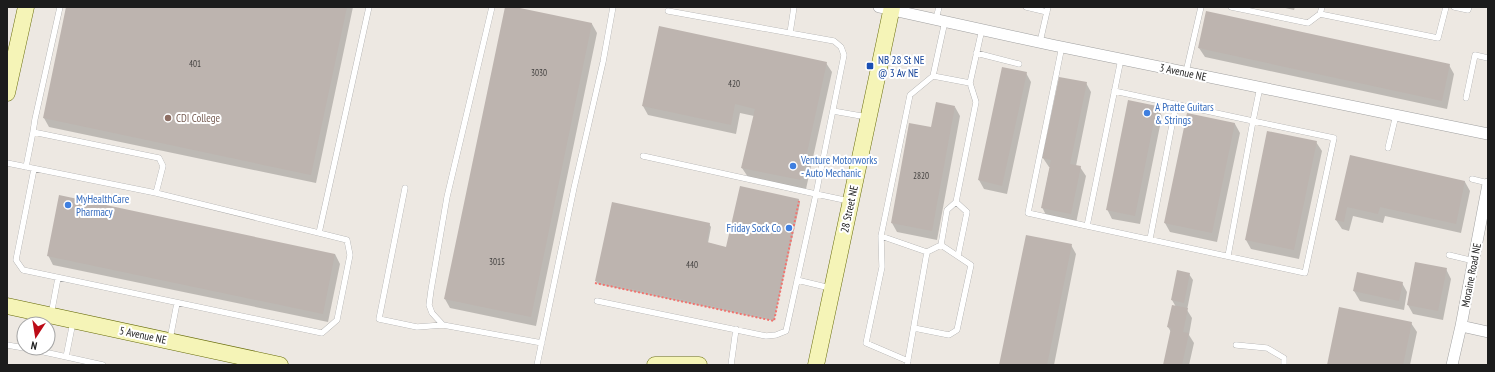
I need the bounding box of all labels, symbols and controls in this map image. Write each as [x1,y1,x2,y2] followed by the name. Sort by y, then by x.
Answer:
[878,53,925,80] place label: NB 28 St NE @ 3 Av NE
[189,58,201,69] house number: 401
[1158,60,1208,84] street label: 3 Avenue NE
[865,61,875,71] marker: NB 28 St NE @ 3 Av NE
[531,67,547,78] house number: 3030
[728,78,740,89] house number: 420
[1155,100,1214,127] place label: A Pratte Guitars & Strings
[1142,108,1152,118] marker: A Pratte Guitars & Strings
[176,111,221,125] place label: CDI College
[163,113,173,123] marker: CDI College
[800,153,878,180] place label: Venture Motorworks - Auto Mechanic
[788,161,798,171] marker: Venture Motorworks - Auto Mechanic
[913,170,929,181] house number: 2820
[837,184,861,234] street label: 28 Street NE
[76,192,130,219] place label: MyHealthCare Pharmacy
[63,200,73,210] marker: MyHealthCare Pharmacy
[727,221,781,235] place label: Friday Sock Co
[784,223,794,233] marker: Friday Sock Co
[1458,241,1484,308] street label: Moraine Road NE
[489,256,505,267] house number: 3015
[686,259,698,270] house number: 440
[16,316,56,356] north arrow
[118,323,168,347] street label: 5 Avenue NE
[30,338,38,353] text: N

